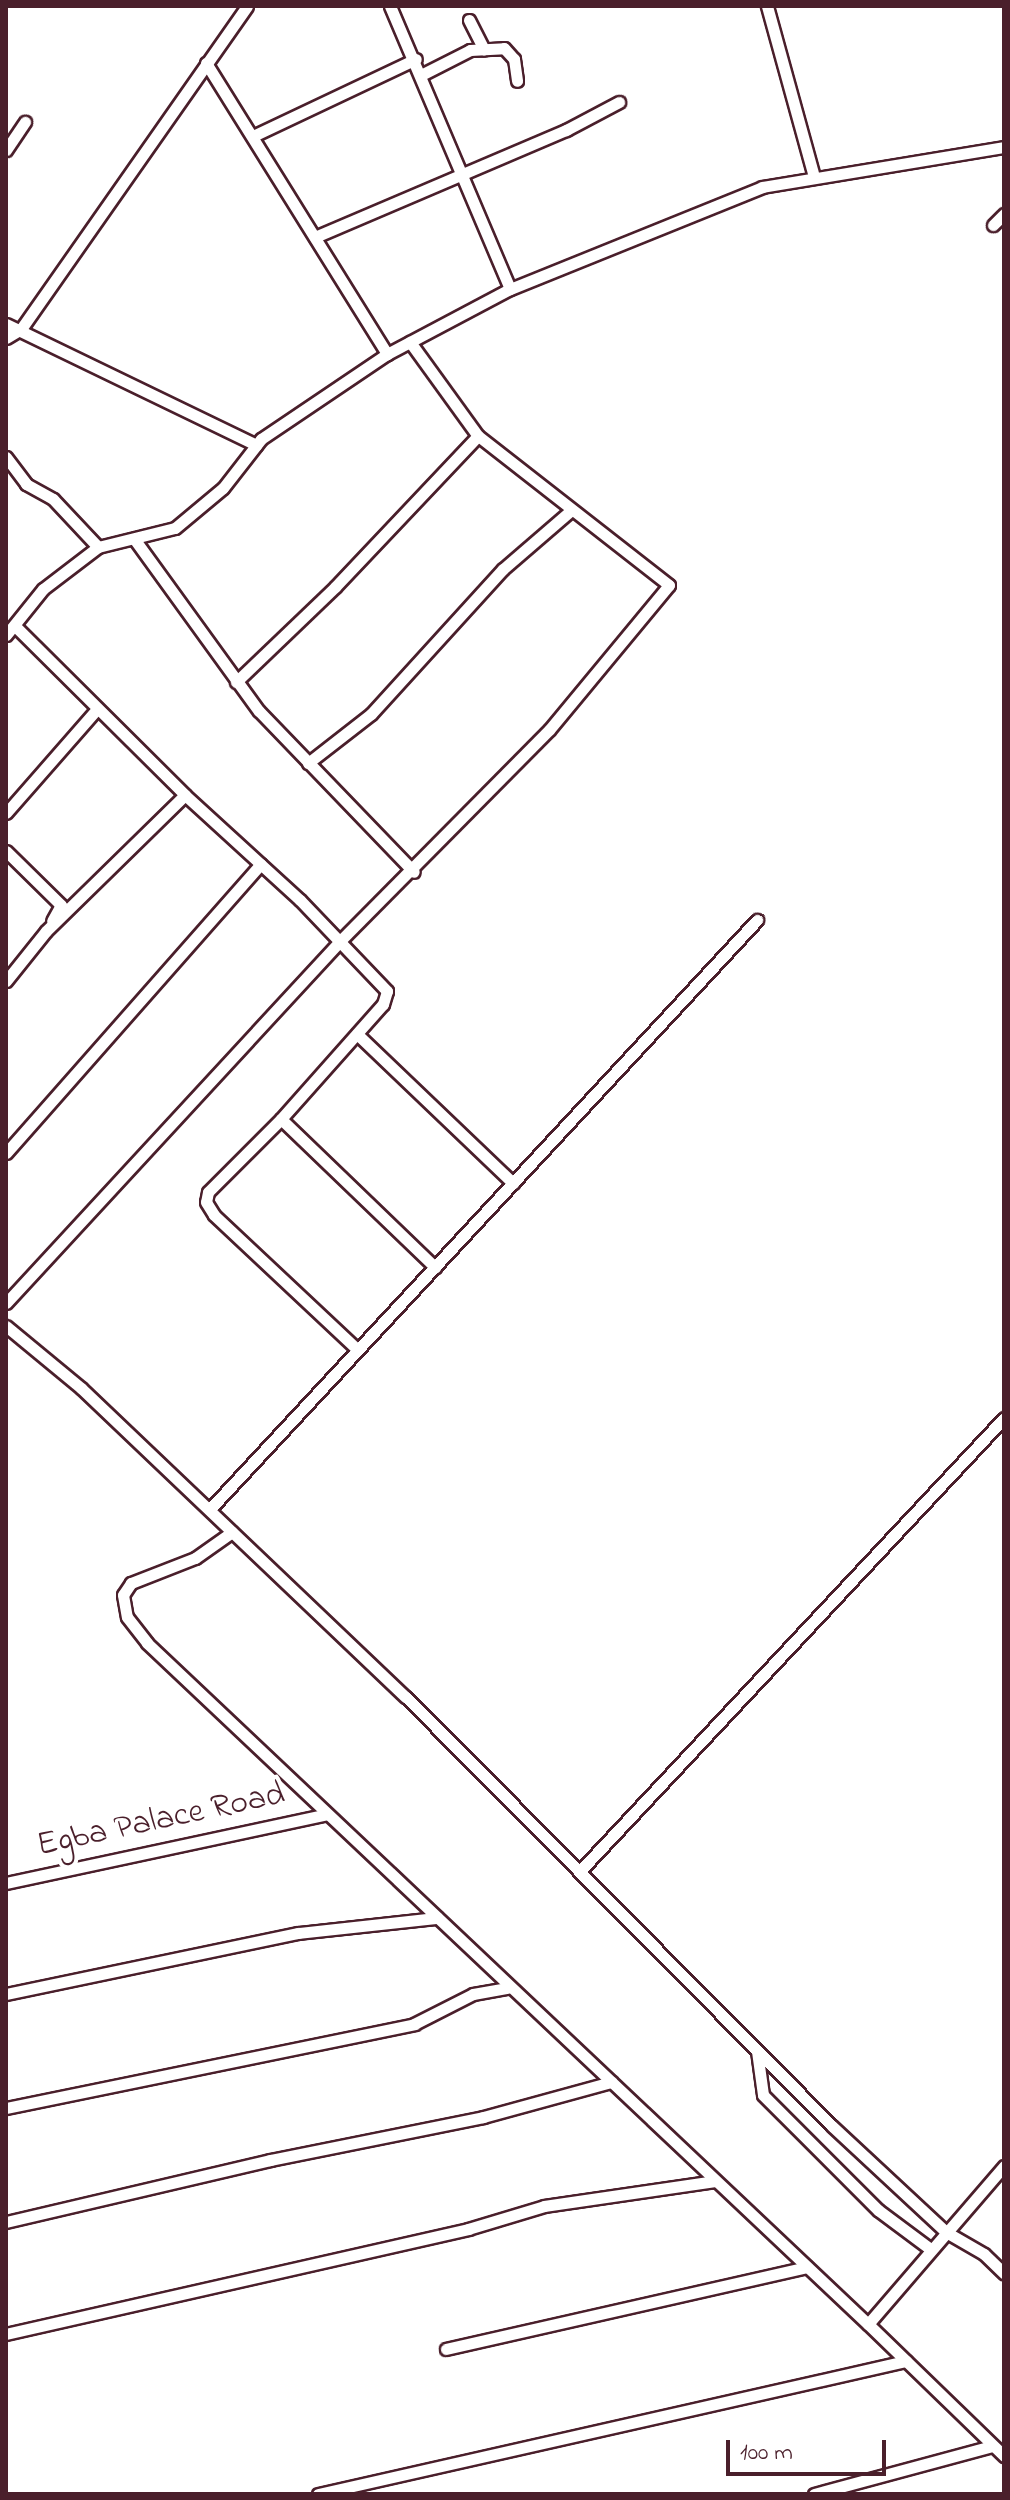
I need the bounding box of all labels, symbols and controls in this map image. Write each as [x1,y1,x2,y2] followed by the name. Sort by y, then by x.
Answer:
[33,1775,289,1867] street label: Egba Palace Road
[730,2424,890,2474] scale bar
[740,2436,793,2471] text: 100 m

